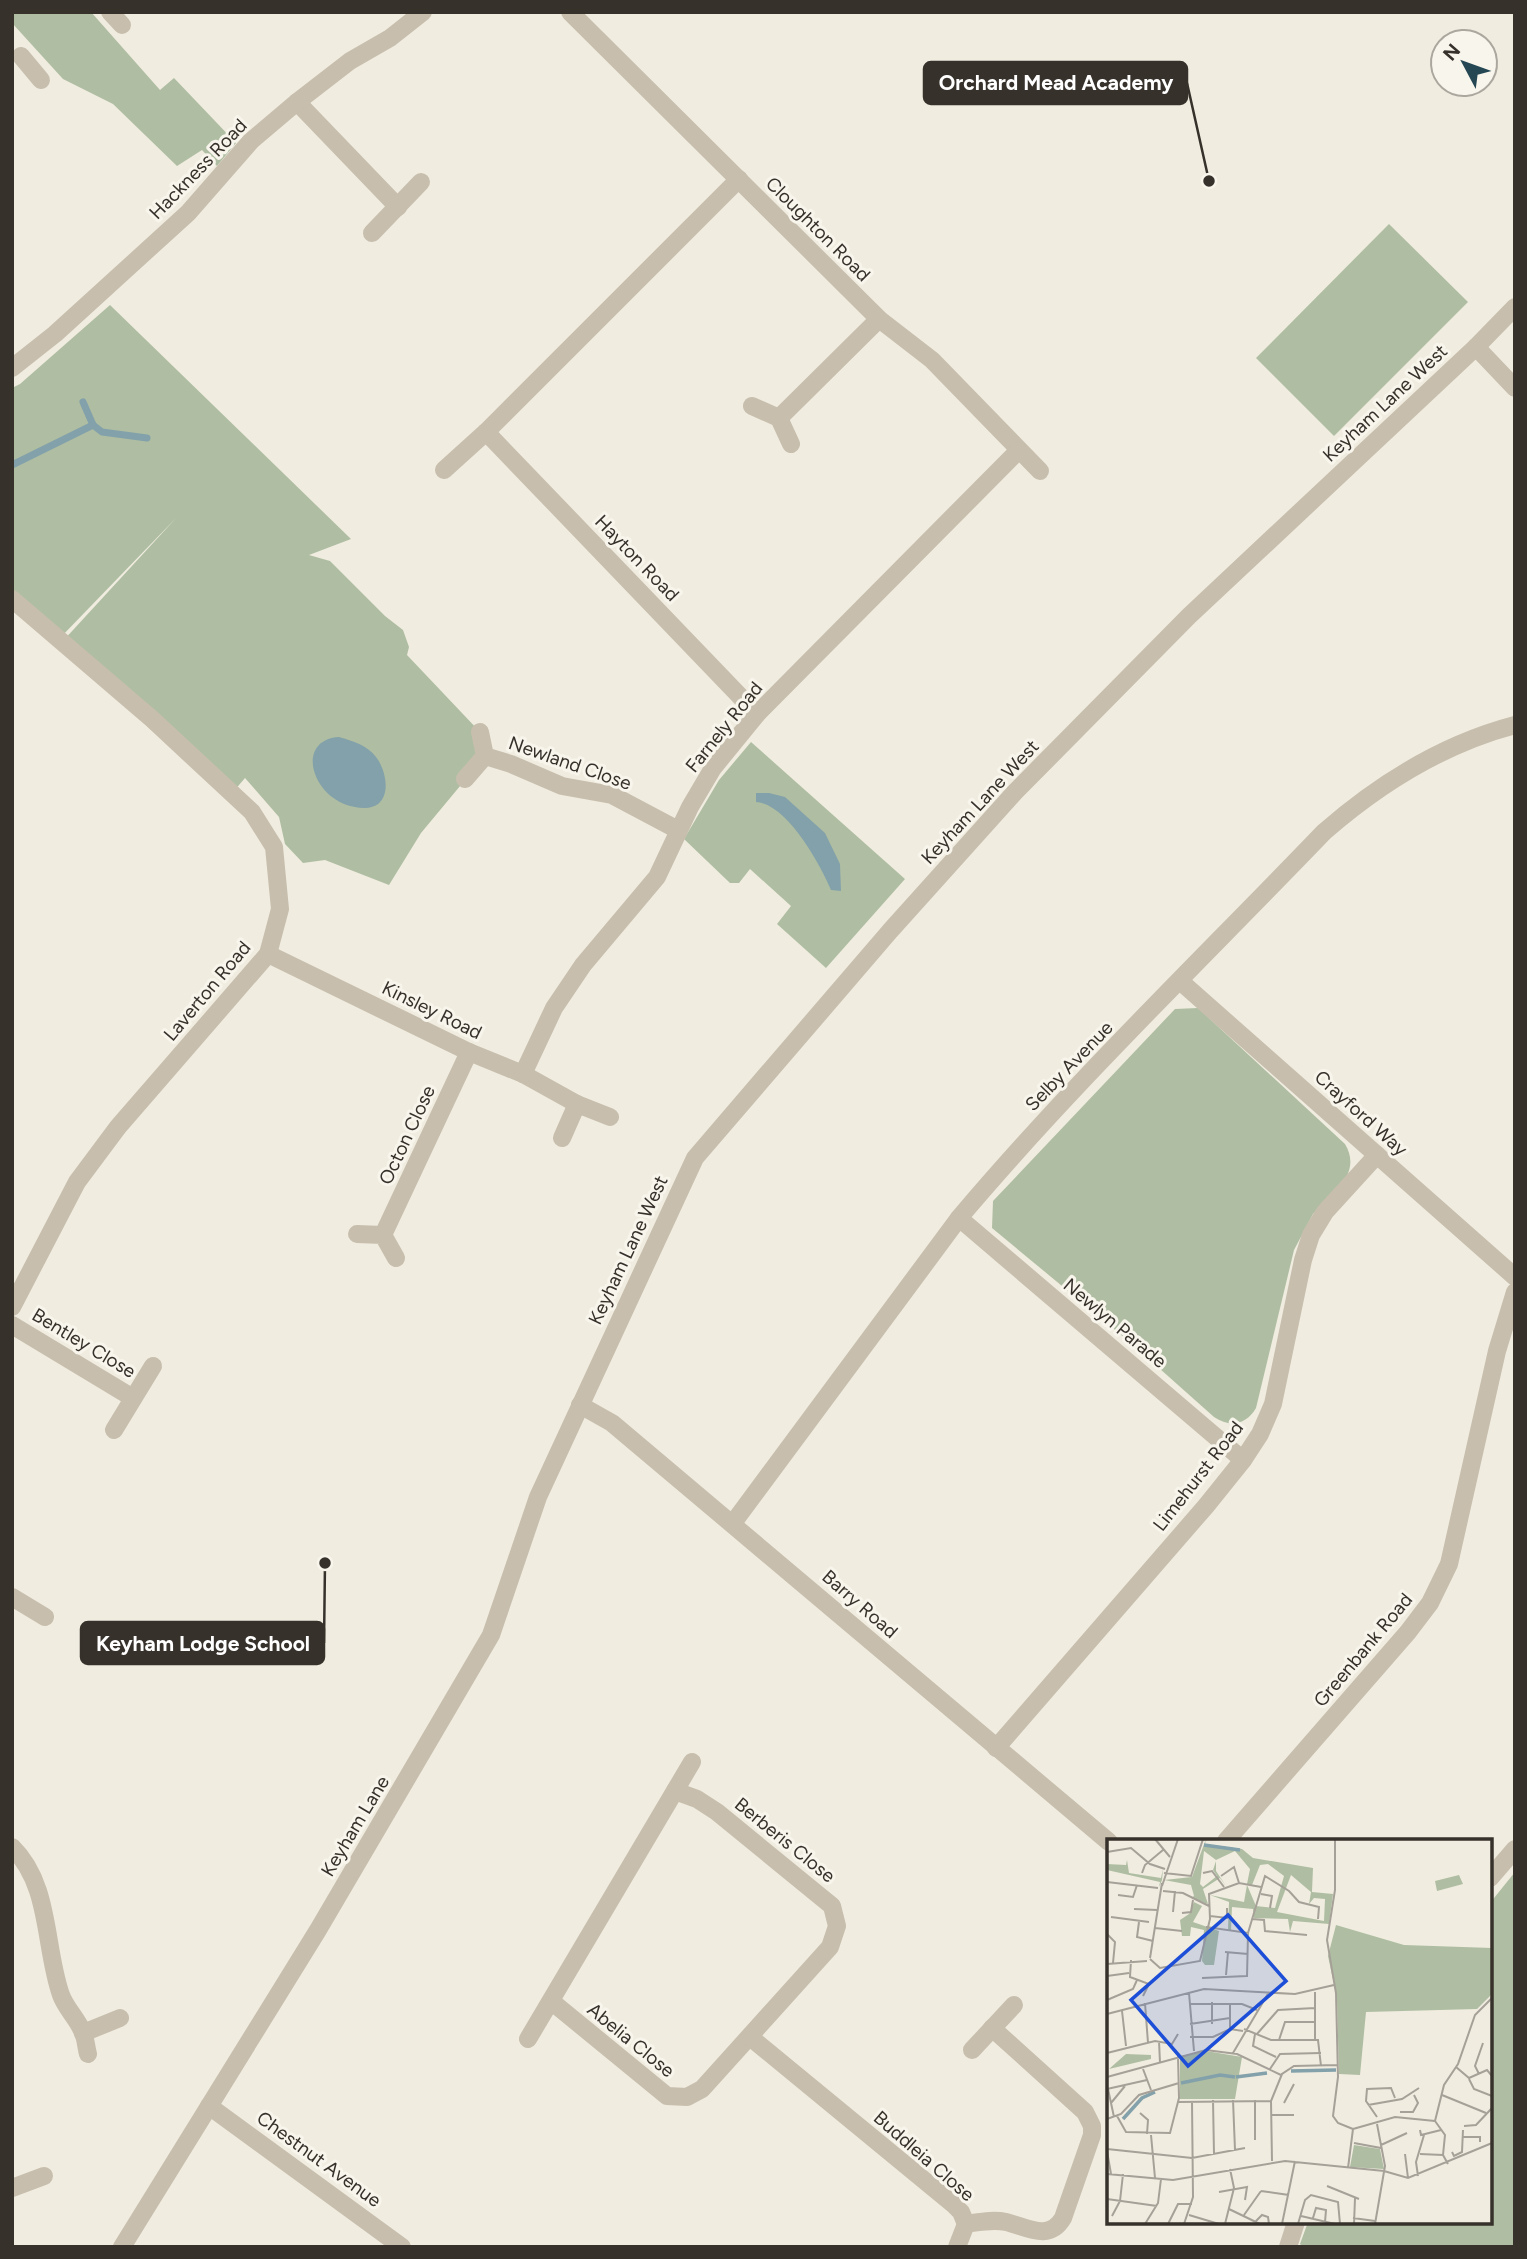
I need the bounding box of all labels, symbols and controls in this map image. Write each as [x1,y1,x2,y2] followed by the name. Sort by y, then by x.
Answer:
[1429,28,1499,98] north arrow
[1438,39,1465,65] text: N
[924,62,1187,104] callout: Orchard Mead Academy
[939,70,1174,95] text: Orchard Mead Academy
[144,114,252,224] street label: Hackness Road
[761,172,875,286] street label: Cloughton Road
[1318,339,1452,467] street label: Keyham Lane West
[590,510,684,606] street label: Hayton Road
[680,677,768,777] street label: Farnely Road
[506,731,634,795] street label: Newland Close
[916,735,1044,869] street label: Keyham Lane West
[159,936,255,1046] street label: Laverton Road
[378,976,486,1044] street label: Kinsley Road
[1020,1016,1118,1116] street label: Selby Avenue
[1310,1065,1412,1161] street label: Crayford Way
[374,1082,440,1188] street label: Octon Close
[583,1172,673,1328] street label: Keyham Lane West
[1059,1273,1171,1373] street label: Newlyn Parade
[28,1303,140,1383] street label: Bentley Close
[1148,1417,1248,1535] street label: Limehurst Road
[818,1565,902,1643] street label: Barry Road
[1309,1588,1417,1712] street label: Greenbank Road
[81,1622,324,1664] callout: Keyham Lodge School
[96,1631,310,1656] text: Keyham Lodge School
[316,1772,394,1880] street label: Keyham Lane
[730,1793,840,1887] street label: Berberis Close
[1107,1839,1492,2224] inset map
[583,1998,679,2082] street label: Abelia Close
[252,2106,386,2212] street label: Chestnut Avenue
[869,2106,979,2206] street label: Buddleia Close

